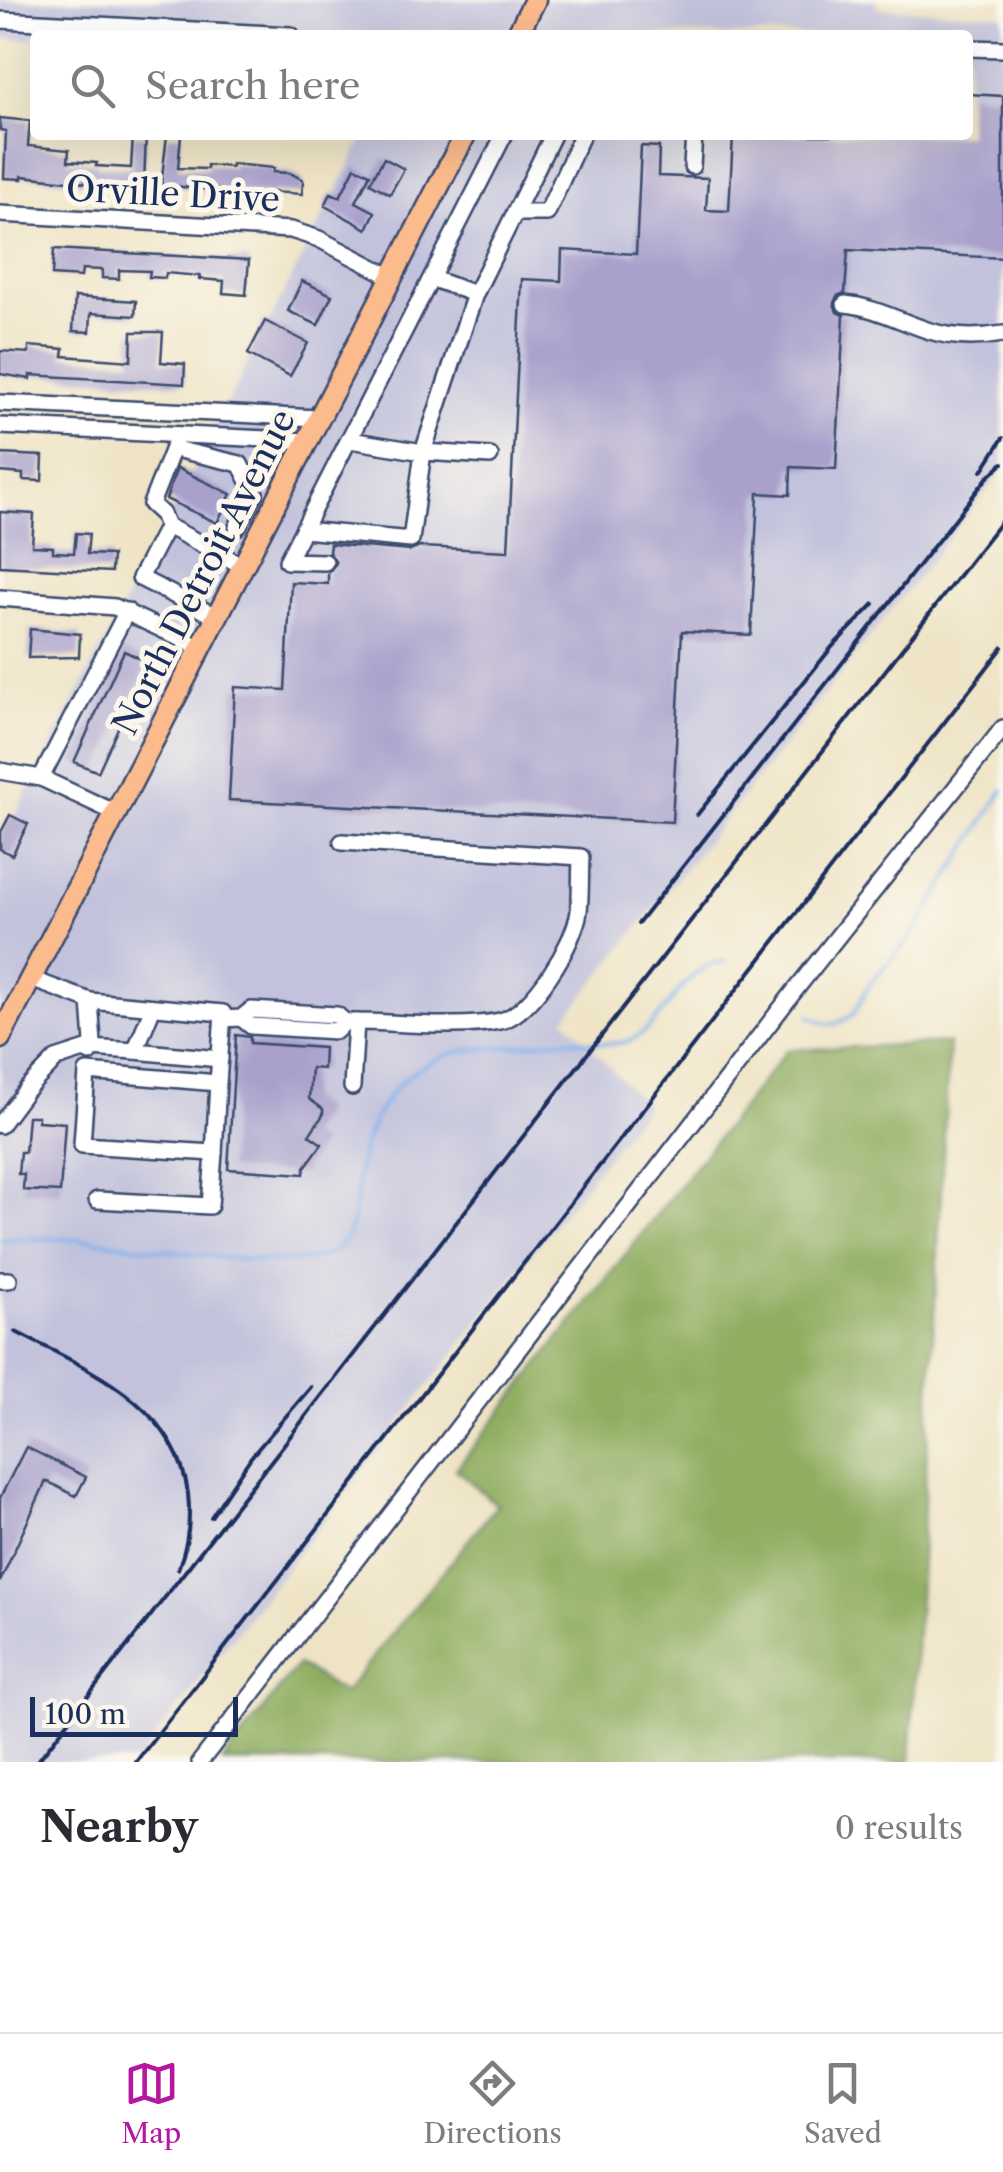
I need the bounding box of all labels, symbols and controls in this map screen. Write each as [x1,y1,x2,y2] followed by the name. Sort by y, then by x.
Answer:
[30,30,973,140] search box
[65,58,120,113] icon: search
[145,62,360,109] text: Search here
[65,166,281,221] street label: Orville Drive
[103,402,304,742] street label: North Detroit Avenue
[30,1692,238,1736] scale bar
[45,1697,126,1731] text: 100 m
[40,1801,198,1853] text: Nearby
[835,1808,963,1847] text: 0 results
[121,2056,181,2150] tab: Map
[423,2056,562,2150] tab: Directions
[804,2056,882,2150] tab: Saved

